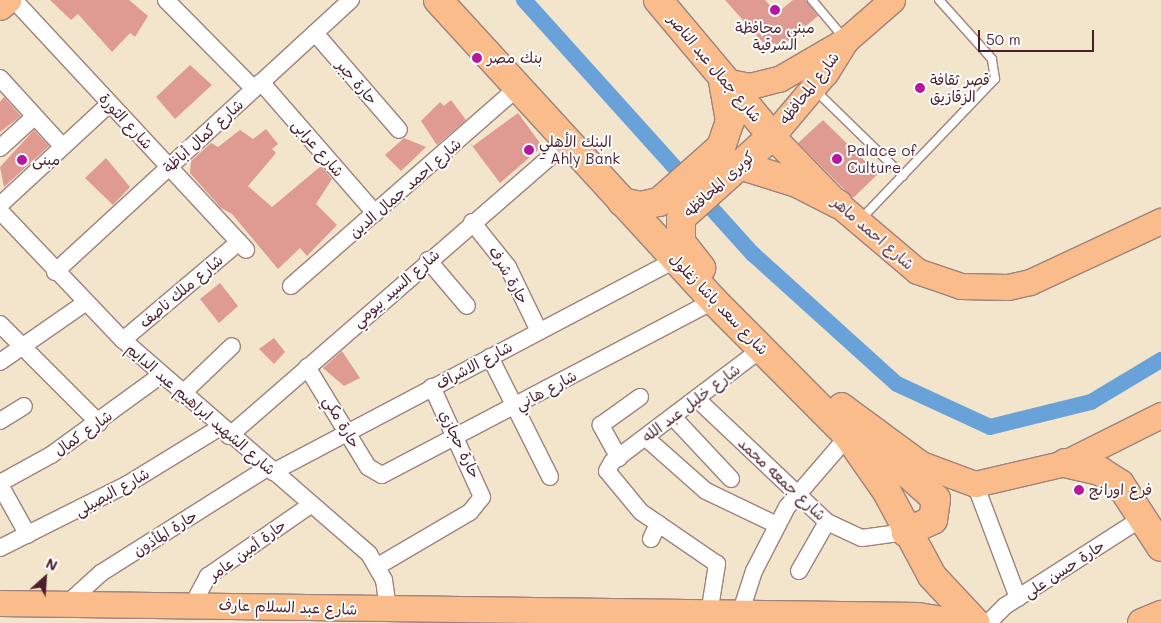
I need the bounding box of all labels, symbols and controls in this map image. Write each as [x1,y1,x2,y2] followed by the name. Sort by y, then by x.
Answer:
[769,4,781,16] marker: مبنى محافظة الشرقية
[664,10,766,126] street label: شارع جمال عبد الناصر
[735,18,815,53] place label: مبنى محافظة الشرقية
[981,20,1097,52] scale bar
[986,29,1021,49] text: 50 m
[775,48,843,128] street label: شارع المحافظه
[487,49,542,67] place label: بنك مصر
[471,52,483,64] marker: بنك مصر
[333,56,381,108] street label: حارة جبر
[930,70,990,105] place label: قصر ثقافة الزقازيق
[914,82,926,94] marker: قصر ثقافة الزقازيق
[96,89,156,153] street label: شارع الثورة
[159,95,247,177] street label: شارع كمال أباظة
[288,116,348,180] street label: شارع عرابى
[539,132,620,167] place label: البنك الأهلي - Ahly Bank
[345,135,465,241] street label: شارع احمد جمال الدين
[847,141,916,176] place label: Palace of Culture
[523,144,535,156] marker: البنك الأهلي - Ahly Bank
[680,147,758,221] street label: كوبرى المحافظه
[32,151,60,169] place label: مبنى
[831,153,843,165] marker: Palace of Culture
[16,154,28,166] marker: مبنى
[828,193,918,273] street label: شارع احمد ماهر
[485,243,533,307] street label: حارة شرف
[349,245,443,331] street label: شارع السيد بيومي
[666,250,772,358] street label: شارع سعد باشا زغلول
[135,251,227,331] street label: شارع ملك ناصف
[433,337,515,393] street label: شارع الاشراف
[123,339,279,479] street label: شارع الشهيد ابراهيم عبد الدايم
[638,360,744,446] street label: شارع خليل عبد الله
[512,366,580,414] street label: شارع هاني
[320,393,364,451] street label: حارة مكي
[50,406,116,460] street label: شارع كمال
[436,407,484,481] street label: حارة حجازي
[734,434,830,524] street label: شارع جمعه محمد
[72,464,152,520] street label: شارع البصيلى
[1089,481,1152,499] place label: فرع اورانج
[1073,484,1085,496] marker: فرع اورانج
[130,506,200,560] street label: حارة المأذون
[204,516,290,584] street label: حارة أمين عامر
[1020,536,1108,602] street label: حارة حسن على
[20,553,70,603] north arrow
[43,553,61,575] text: N
[218,596,358,618] street label: شارع عبد السلام عارف

